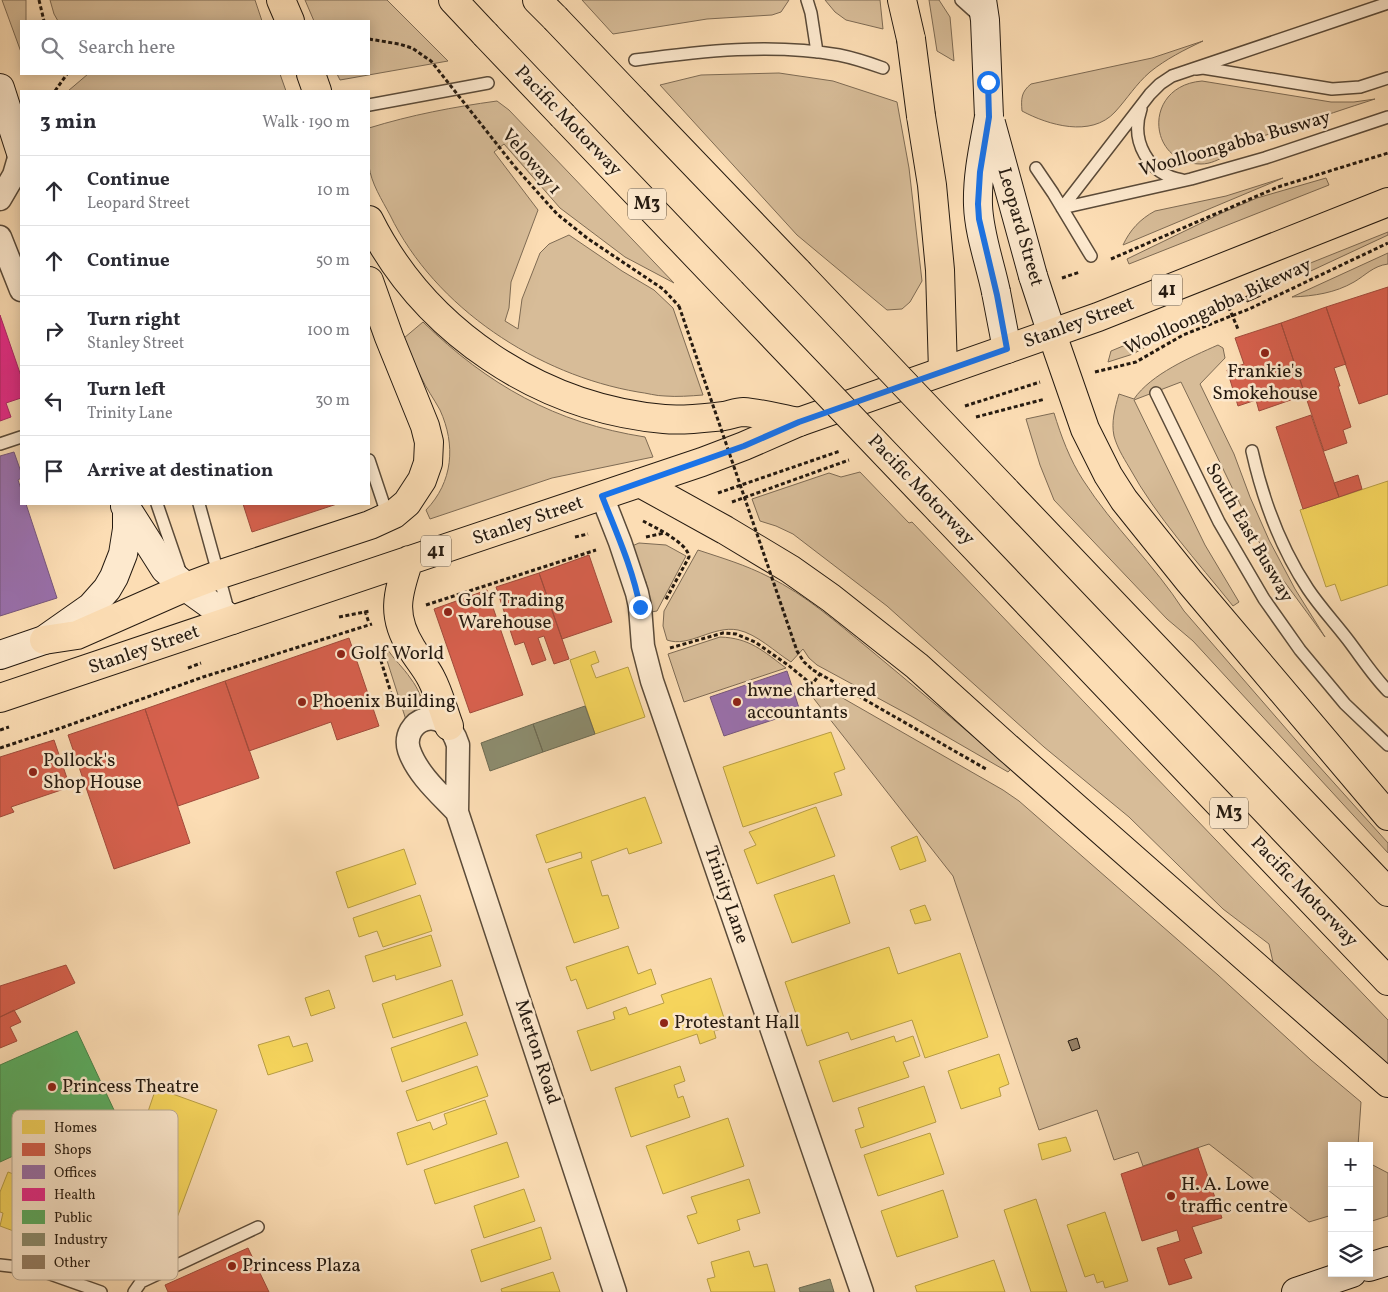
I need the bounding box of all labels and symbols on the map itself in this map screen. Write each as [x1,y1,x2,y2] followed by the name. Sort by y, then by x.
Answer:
[508,60,628,182] street label: Pacific Motorway
[977,71,1000,94] route start
[1136,104,1334,184] street label: Woolloongabba Busway
[495,123,567,201] street label: Veloway 1
[991,165,1049,290] street label: Leopard Street
[628,188,666,220] road number: M3
[1120,252,1316,362] street label: Woolloongabba Bikeway
[1152,274,1182,306] road number: 41
[1020,291,1138,355] street label: Stanley Street
[1259,347,1271,359] marker: Frankie's Smokehouse
[1212,359,1318,407] place label: Frankie's Smokehouse
[861,429,981,551] street label: Pacific Motorway
[1199,459,1299,607] street label: South East Busway
[469,490,587,552] street label: Stanley Street
[421,536,451,566] road number: 41
[458,588,564,636] place label: Golf Trading Warehouse
[629,596,652,619] route end
[442,606,454,618] marker: Golf Trading Warehouse
[85,619,203,681] street label: Stanley Street
[351,641,444,667] place label: Golf World
[335,648,347,660] marker: Golf World
[747,678,876,726] place label: hwne chartered accountants
[312,689,456,715] place label: Phoenix Building
[296,696,308,708] marker: Phoenix Building
[731,696,743,708] marker: hwne chartered accountants
[43,748,142,796] place label: Pollock's Shop House
[27,766,39,778] marker: Pollock's Shop House
[1210,798,1248,828] road number: M3
[1244,831,1364,953] street label: Pacific Motorway
[697,843,755,947] street label: Trinity Lane
[508,996,566,1108] street label: Merton Road
[674,1010,800,1036] place label: Protestant Hall
[658,1017,670,1029] marker: Protestant Hall
[62,1074,199,1100] place label: Princess Theatre
[46,1081,58,1093] marker: Princess Theatre
[12,1110,178,1280] legend
[54,1119,97,1138] text: Homes
[54,1141,92,1160] text: Shops
[54,1164,96,1183] text: Offices
[1181,1172,1288,1220] place label: H. A. Lowe traffic centre
[54,1186,96,1205] text: Health
[1165,1190,1177,1202] marker: H. A. Lowe traffic centre
[54,1209,92,1228] text: Public
[54,1231,108,1250] text: Industry
[242,1253,361,1279] place label: Princess Plaza
[54,1254,90,1273] text: Other
[226,1260,238,1272] marker: Princess Plaza

